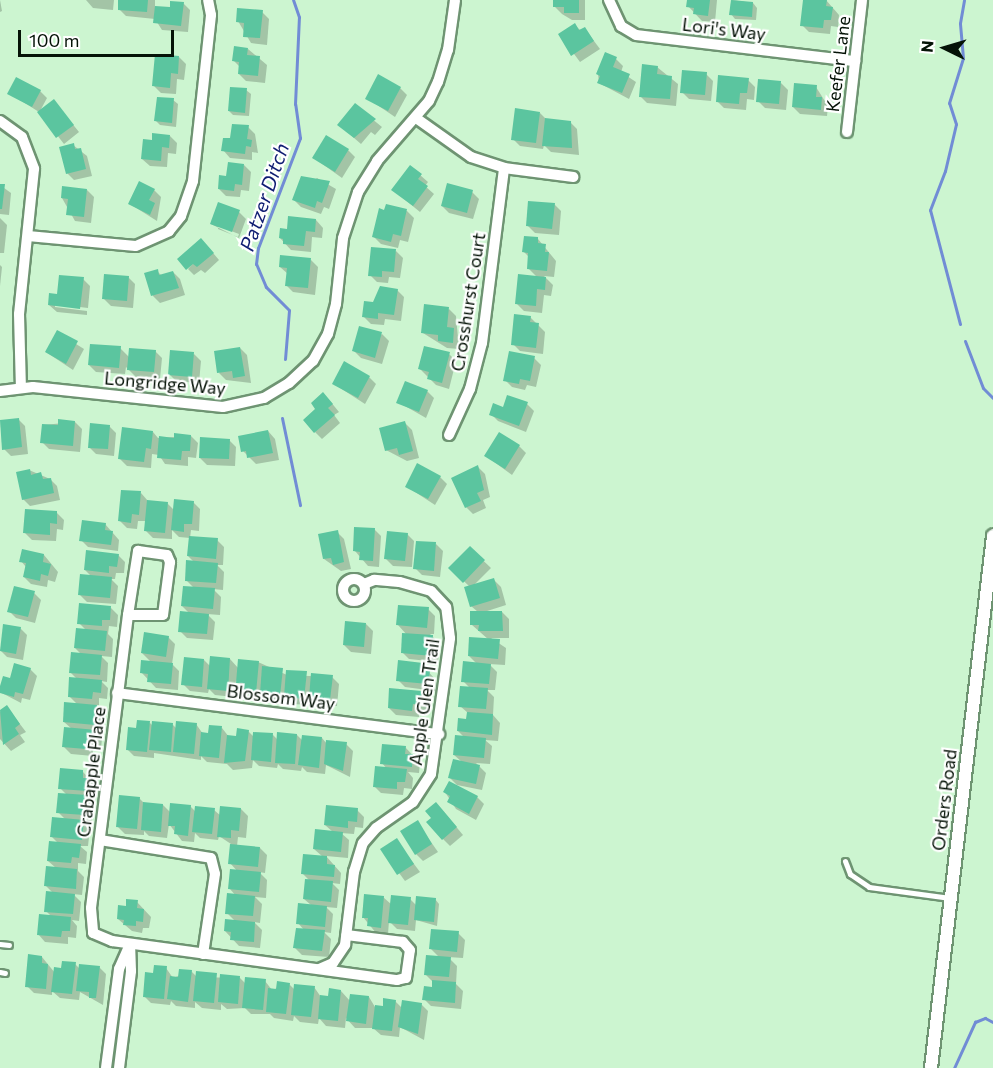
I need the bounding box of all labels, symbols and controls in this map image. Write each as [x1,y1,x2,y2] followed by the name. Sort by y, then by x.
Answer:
[681,13,767,45] street label: Lori's Way
[821,15,855,113] street label: Keefer Lane
[21,18,177,56] scale bar
[915,18,975,78] north arrow
[29,29,79,51] text: 100 m
[917,40,937,53] text: N
[234,140,294,254] water label: Patzer Ditch
[446,231,490,373] street label: Crosshurst Court
[103,367,227,399] street label: Longridge Way
[404,637,444,767] street label: Apple Glen Trail
[226,680,336,714] street label: Blossom Way
[72,706,110,838] street label: Crabapple Place
[927,748,961,852] street label: Orders Road

